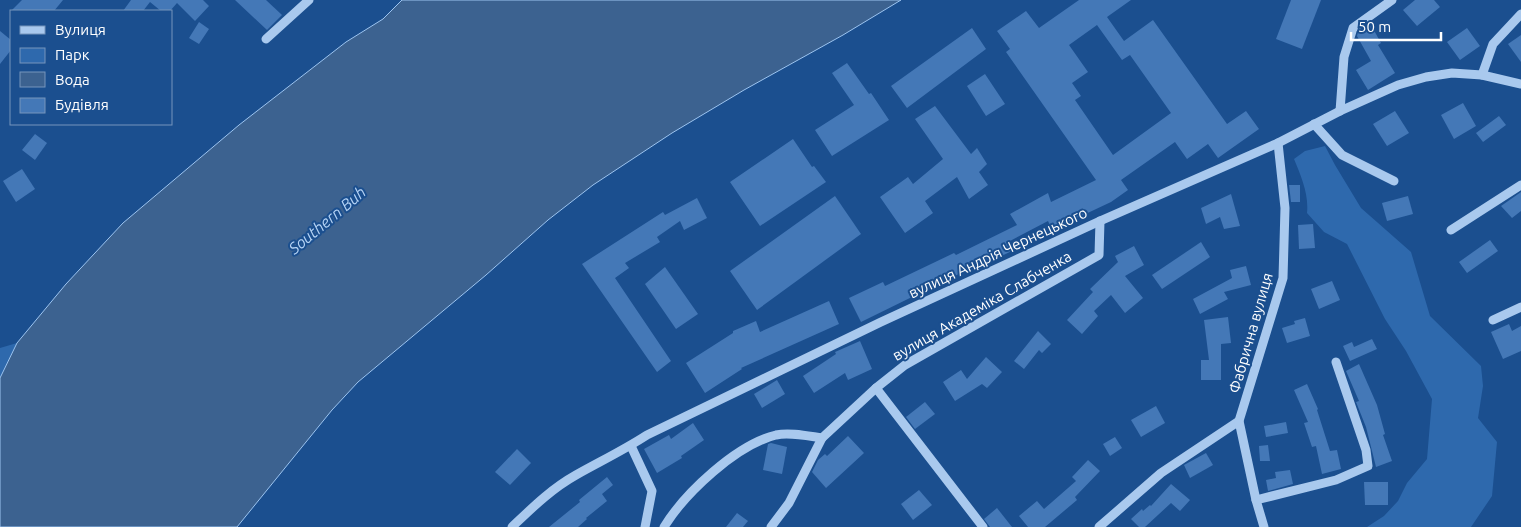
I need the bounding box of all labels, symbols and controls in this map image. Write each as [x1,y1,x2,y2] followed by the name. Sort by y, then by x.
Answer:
[10,10,172,125] legend
[1351,10,1441,42] scale bar
[1358,18,1391,35] text: 50 m
[55,21,106,38] text: Вулиця
[55,46,90,63] text: Парк
[55,71,90,88] text: Вода
[55,96,109,113] text: Будівля
[284,183,369,258] water label: Southern Buh
[906,204,1090,302] street label: вулиця Андрія Чернецького
[889,247,1074,364] street label: вулиця Академіка Слабченка
[1225,271,1276,395] street label: Фабрична вулиця

